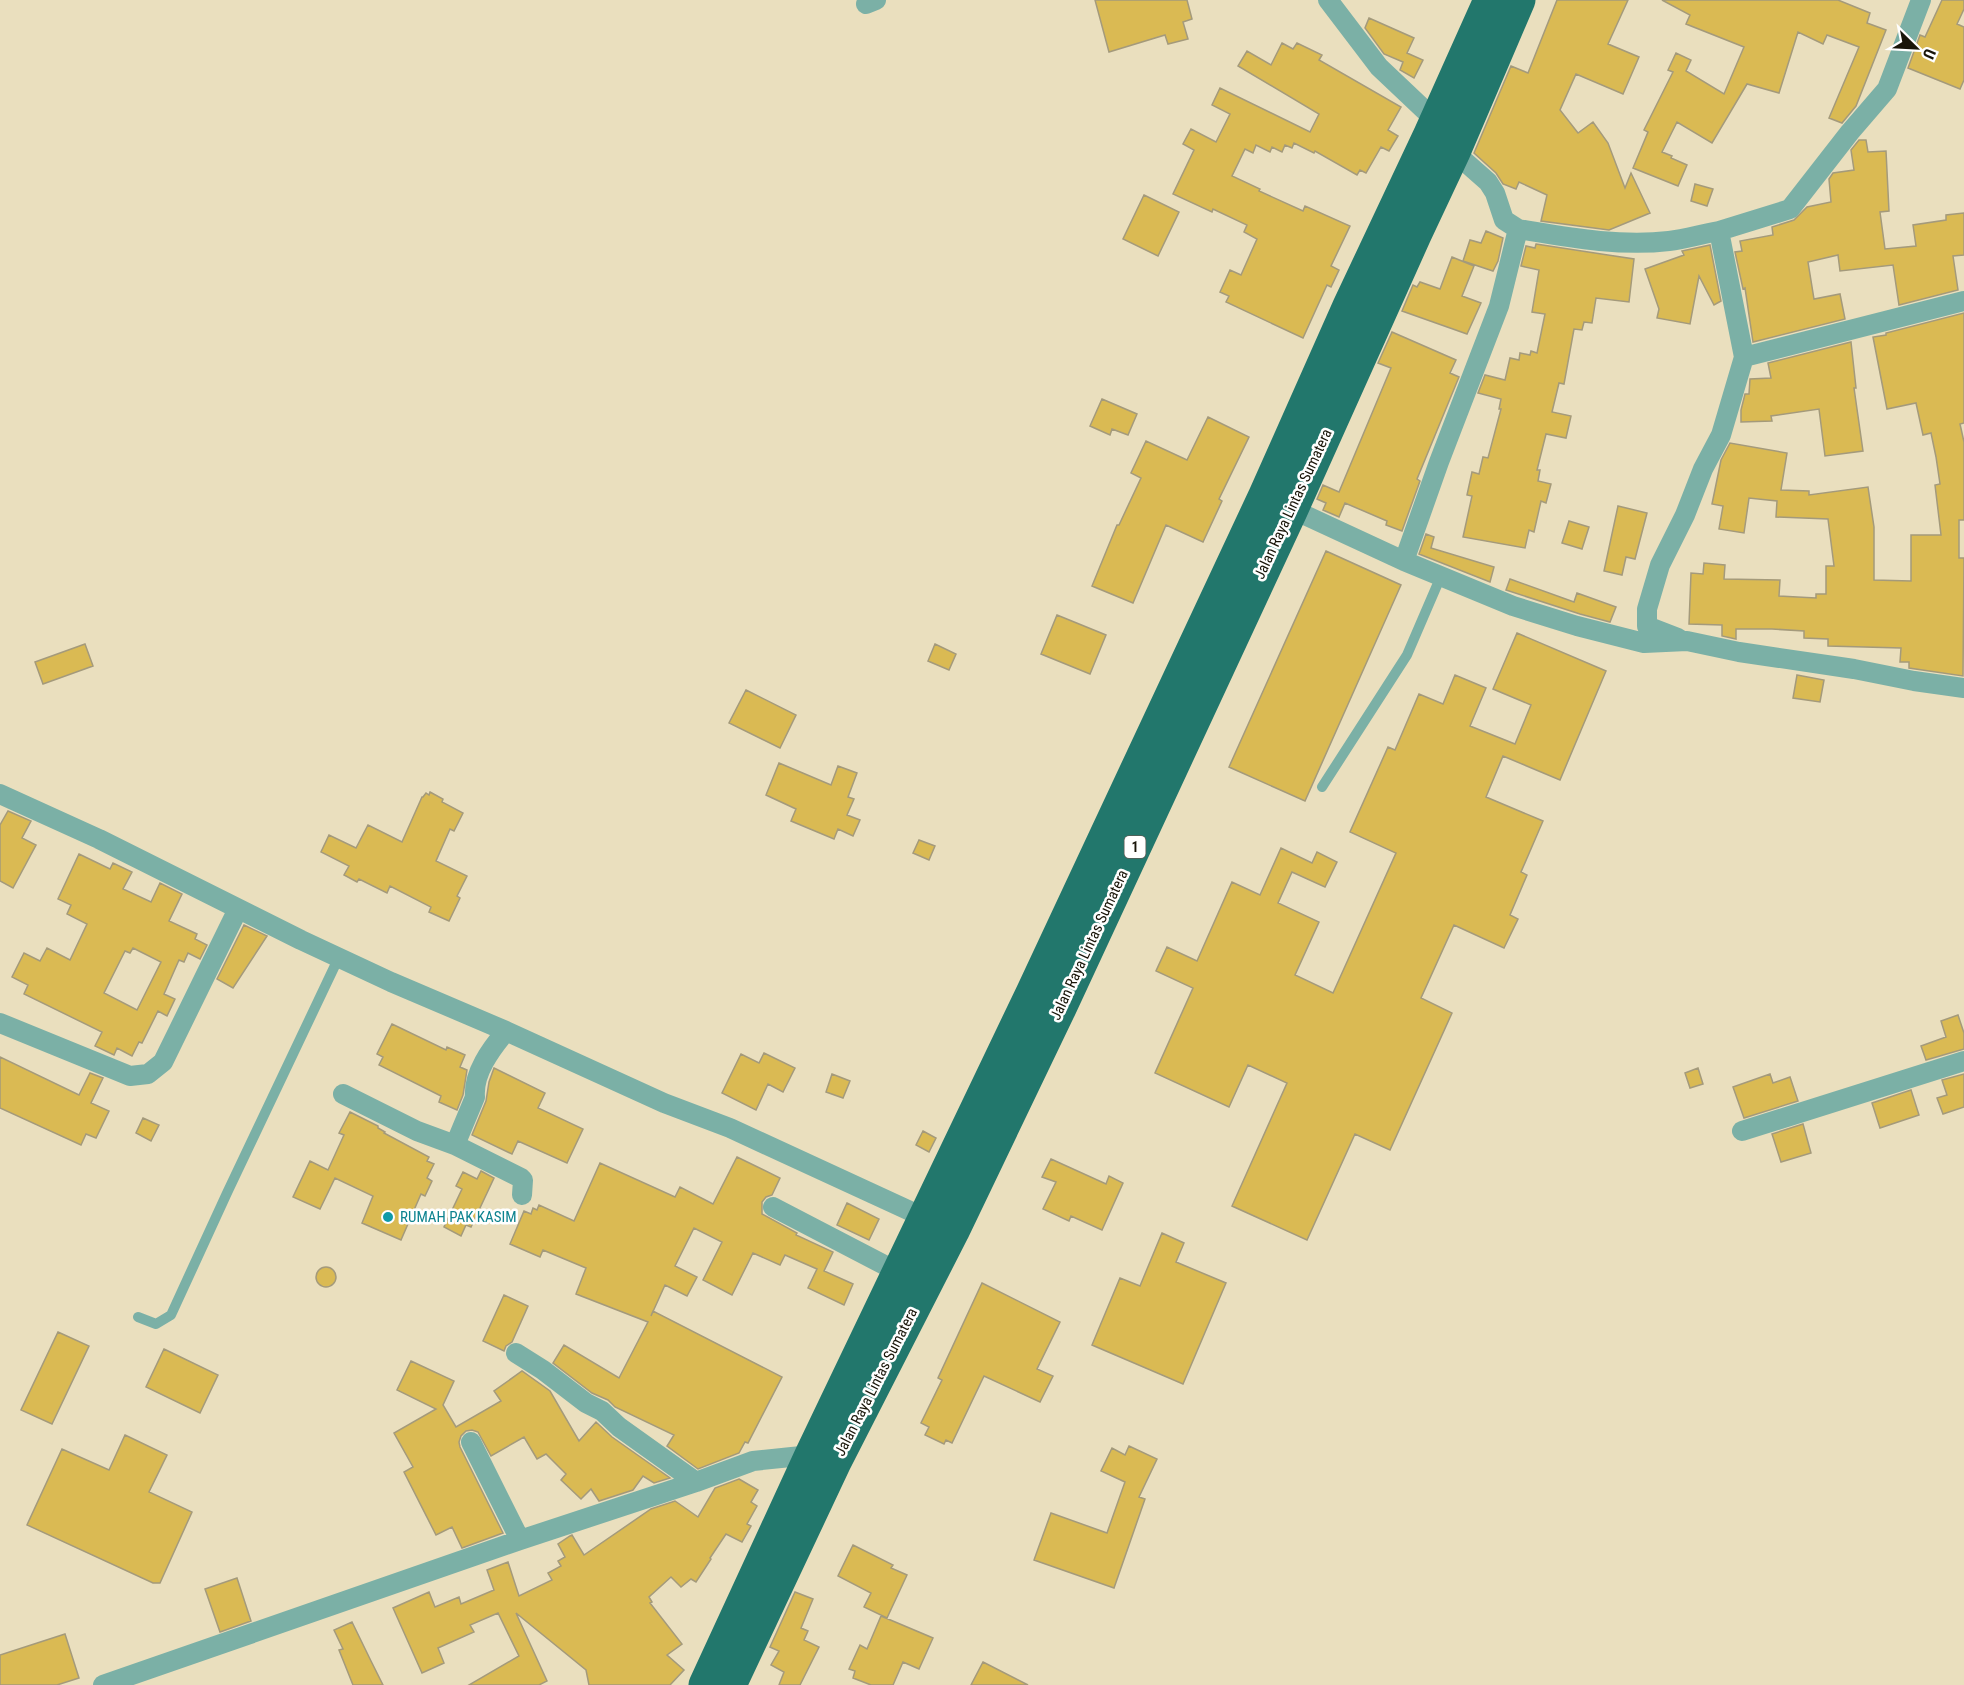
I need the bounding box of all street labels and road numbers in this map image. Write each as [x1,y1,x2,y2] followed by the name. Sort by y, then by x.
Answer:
[1250,426,1336,582] street label: Jalan Raya Lintas Sumatera
[1124,836,1146,858] road number: 1
[1046,867,1132,1023] street label: Jalan Raya Lintas Sumatera
[831,1305,921,1459] street label: Jalan Raya Lintas Sumatera

